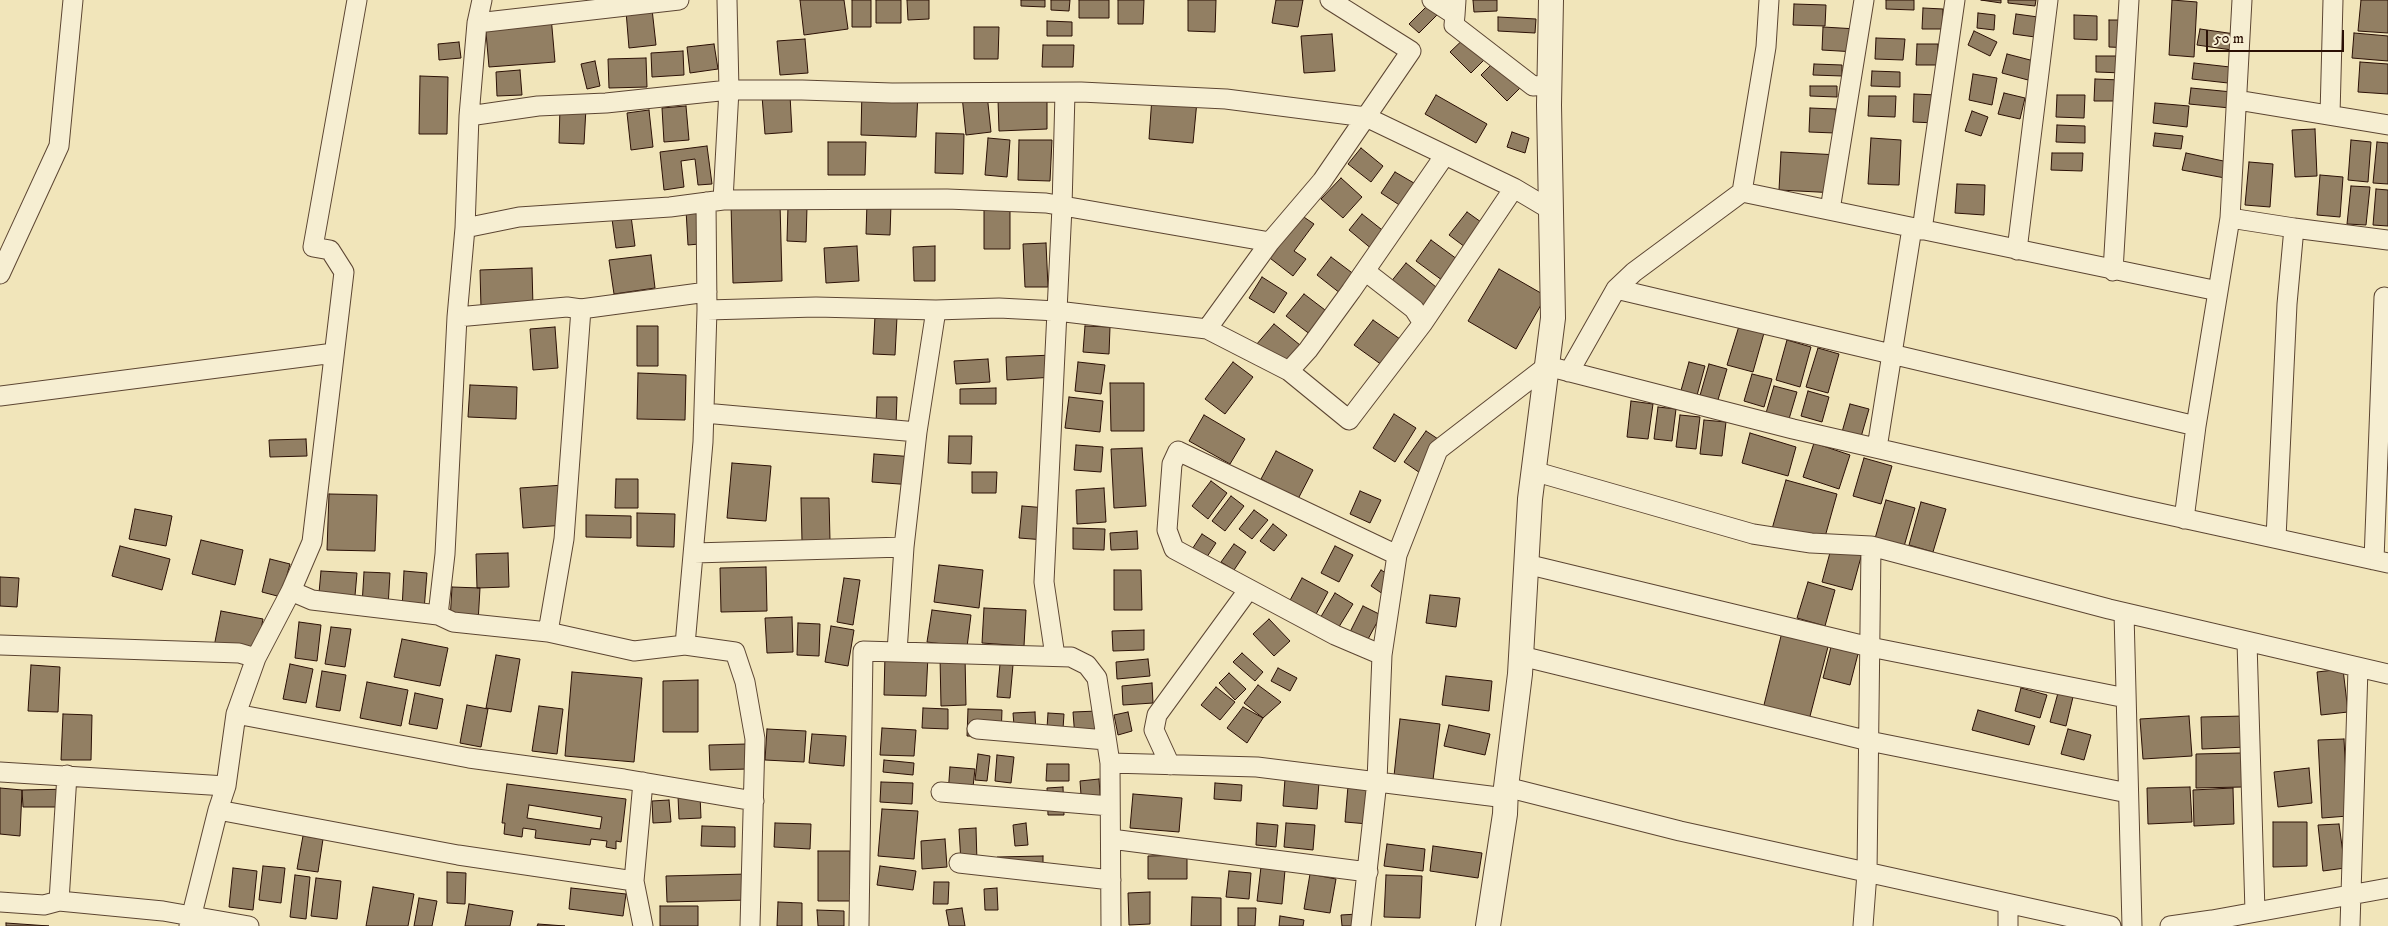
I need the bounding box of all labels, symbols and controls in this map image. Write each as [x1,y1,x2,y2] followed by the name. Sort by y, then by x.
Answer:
[2208,20,2346,52] scale bar
[2214,29,2244,48] text: 50 m

